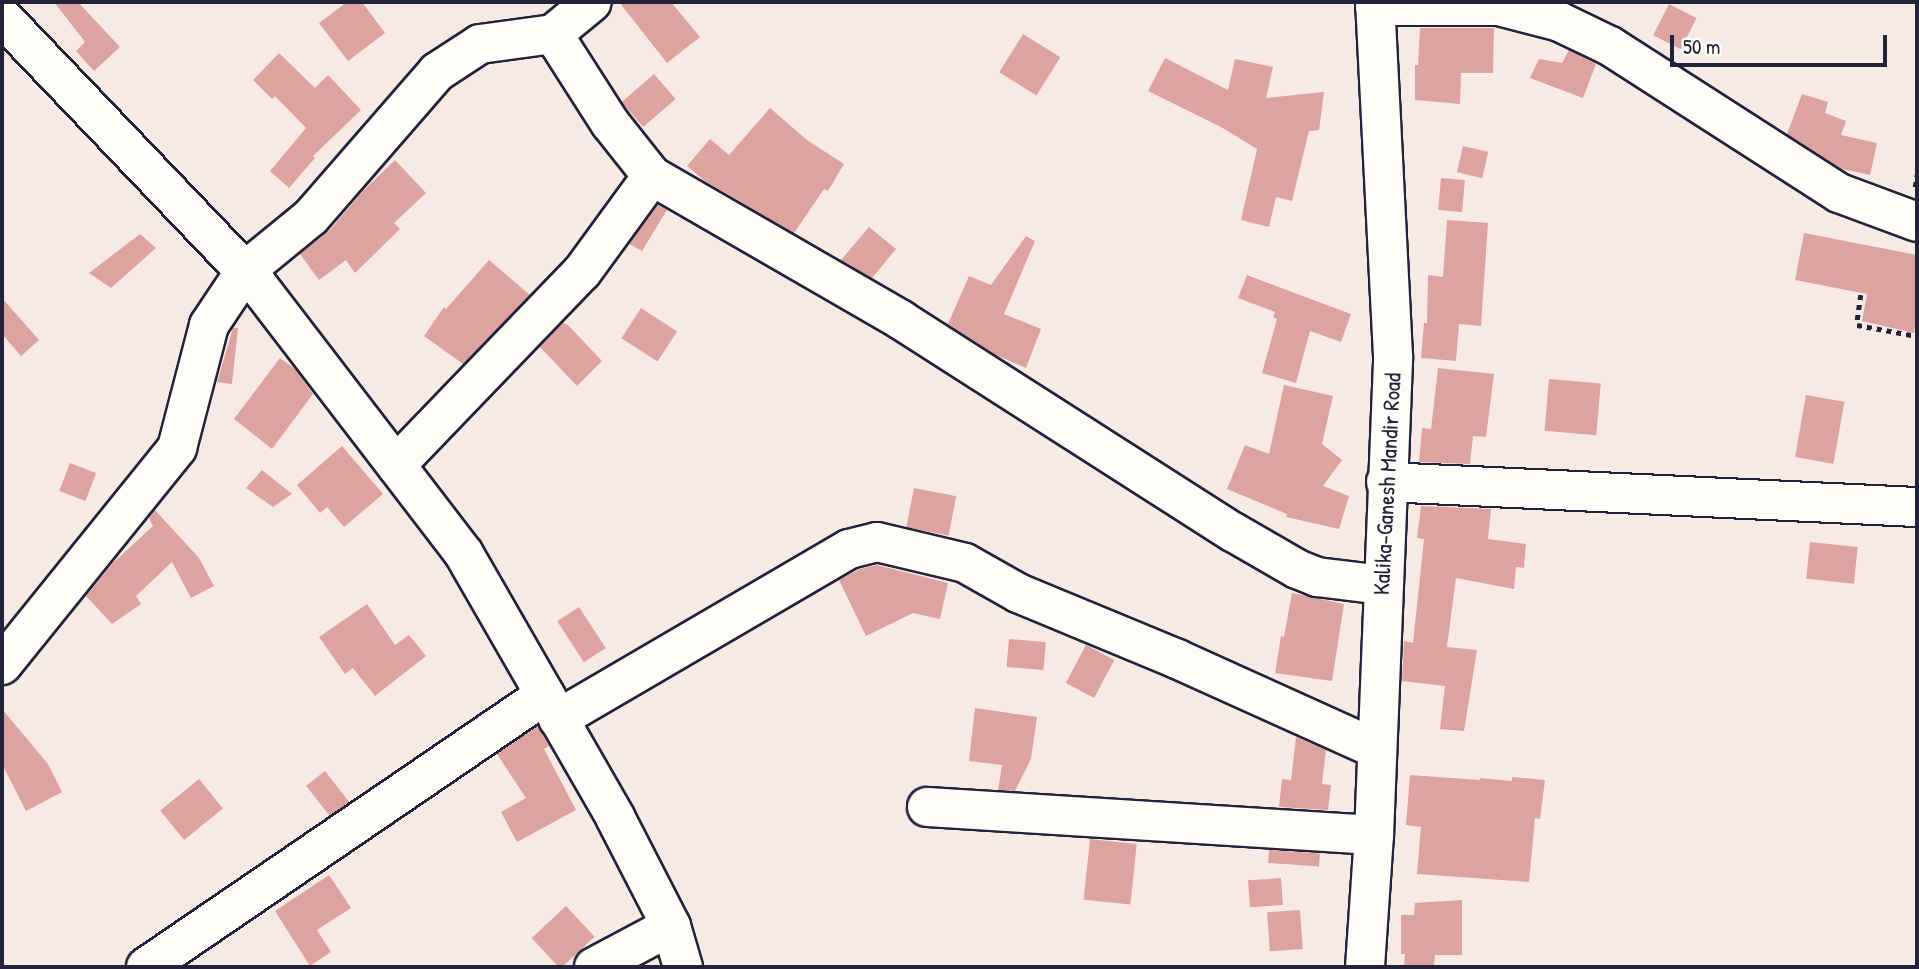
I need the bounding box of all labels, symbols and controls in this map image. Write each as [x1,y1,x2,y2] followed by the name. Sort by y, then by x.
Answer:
[1674,21,1891,65] scale bar
[1683,32,1720,61] text: 50 m
[1367,372,1407,596] street label: Kalika-Ganesh Mandir Road

